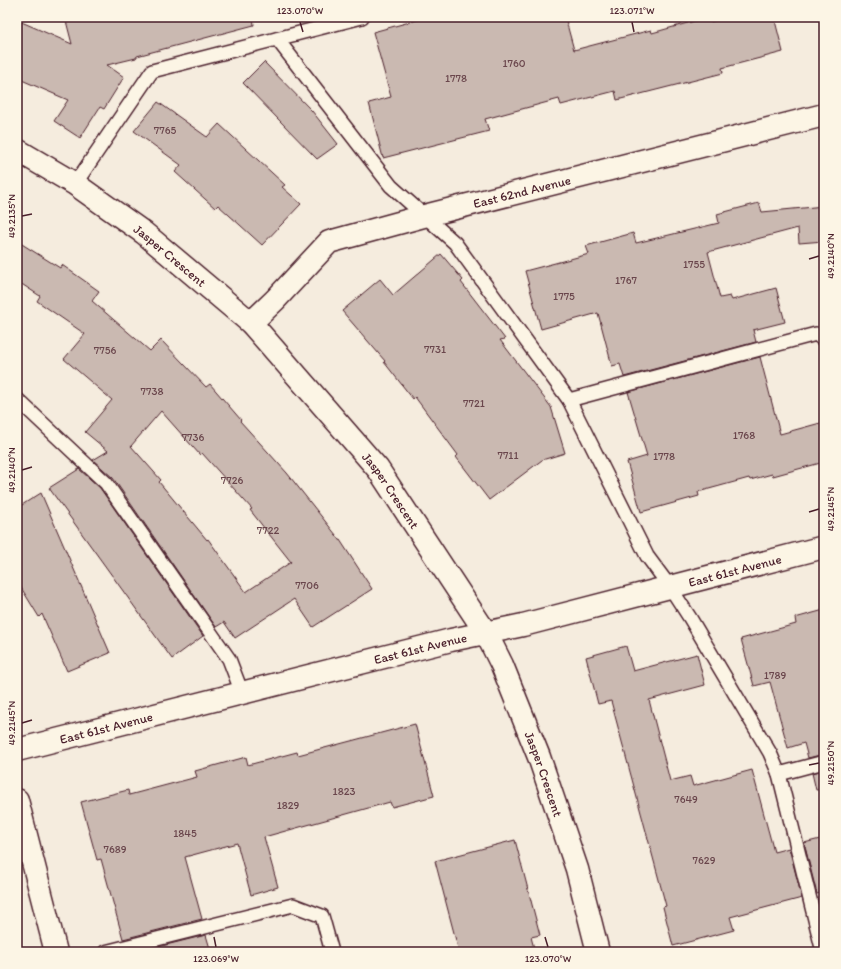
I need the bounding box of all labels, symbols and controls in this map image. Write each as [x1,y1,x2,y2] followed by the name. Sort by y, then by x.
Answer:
[277,4,324,17] text: 123.070°W
[609,4,655,17] text: 123.071°W
[502,57,526,70] house number: 1760
[445,72,467,85] house number: 1778
[154,124,176,137] house number: 7765
[472,172,572,211] street label: East 62nd Avenue
[5,194,18,238] text: 49.2135°N
[131,221,209,290] street label: Jasper Crescent
[824,233,837,279] text: 49.2140°N
[683,258,705,271] house number: 1755
[615,274,637,287] house number: 1767
[553,290,575,303] house number: 1775
[424,343,446,356] house number: 7731
[94,344,116,357] house number: 7756
[141,385,163,398] house number: 7738
[463,397,485,410] house number: 7721
[733,429,755,442] house number: 1768
[182,431,205,444] house number: 7736
[5,447,18,493] text: 49.2140°N
[359,449,423,531] street label: Jasper Crescent
[497,449,519,462] house number: 7711
[653,450,675,463] house number: 1778
[221,474,243,487] house number: 7726
[824,486,837,531] text: 49.2145°N
[257,524,279,537] house number: 7722
[687,551,783,589] street label: East 61st Avenue
[295,579,319,592] house number: 7706
[372,629,468,667] street label: East 61st Avenue
[764,669,786,682] house number: 1789
[5,700,18,745] text: 49.2145°N
[58,708,154,746] street label: East 61st Avenue
[522,729,566,818] street label: Jasper Crescent
[824,740,837,785] text: 49.2150°N
[333,785,355,798] house number: 1823
[674,793,698,806] house number: 7649
[277,799,300,812] house number: 1829
[173,827,197,840] house number: 1845
[103,843,127,856] house number: 7689
[693,854,716,867] house number: 7629
[193,952,239,965] text: 123.069°W
[525,952,572,965] text: 123.070°W

